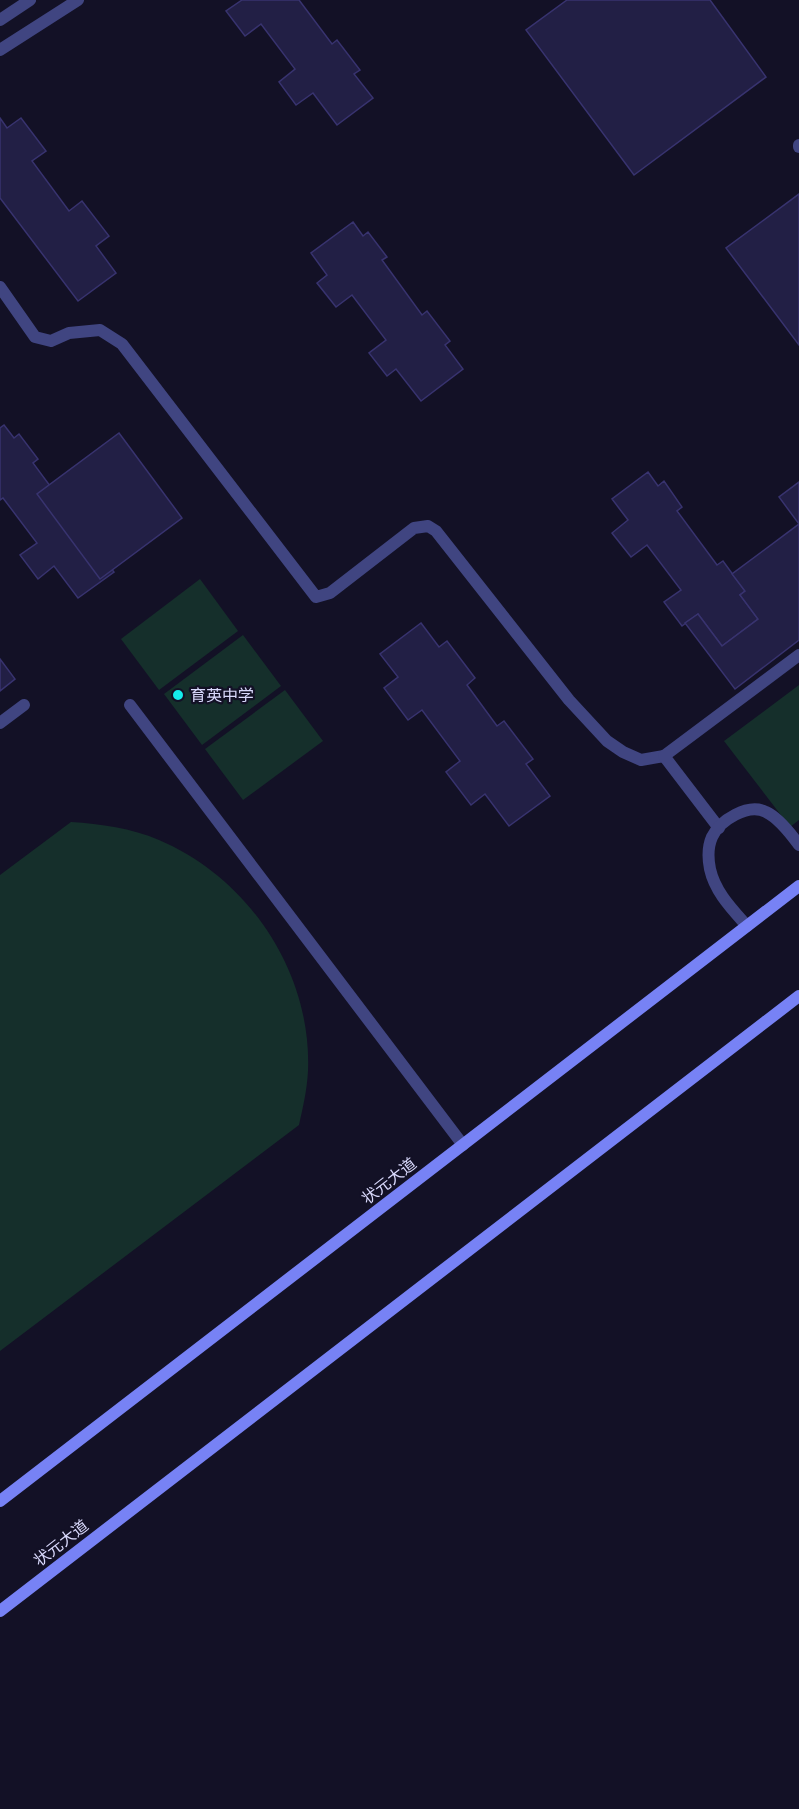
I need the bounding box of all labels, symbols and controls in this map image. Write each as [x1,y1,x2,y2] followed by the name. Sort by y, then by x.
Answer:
[190,686,254,705] place label: 育英中学
[171,688,185,702] marker: 育英中学
[358,1154,420,1208] street label: 状元大道
[30,1516,92,1570] street label: 状元大道

